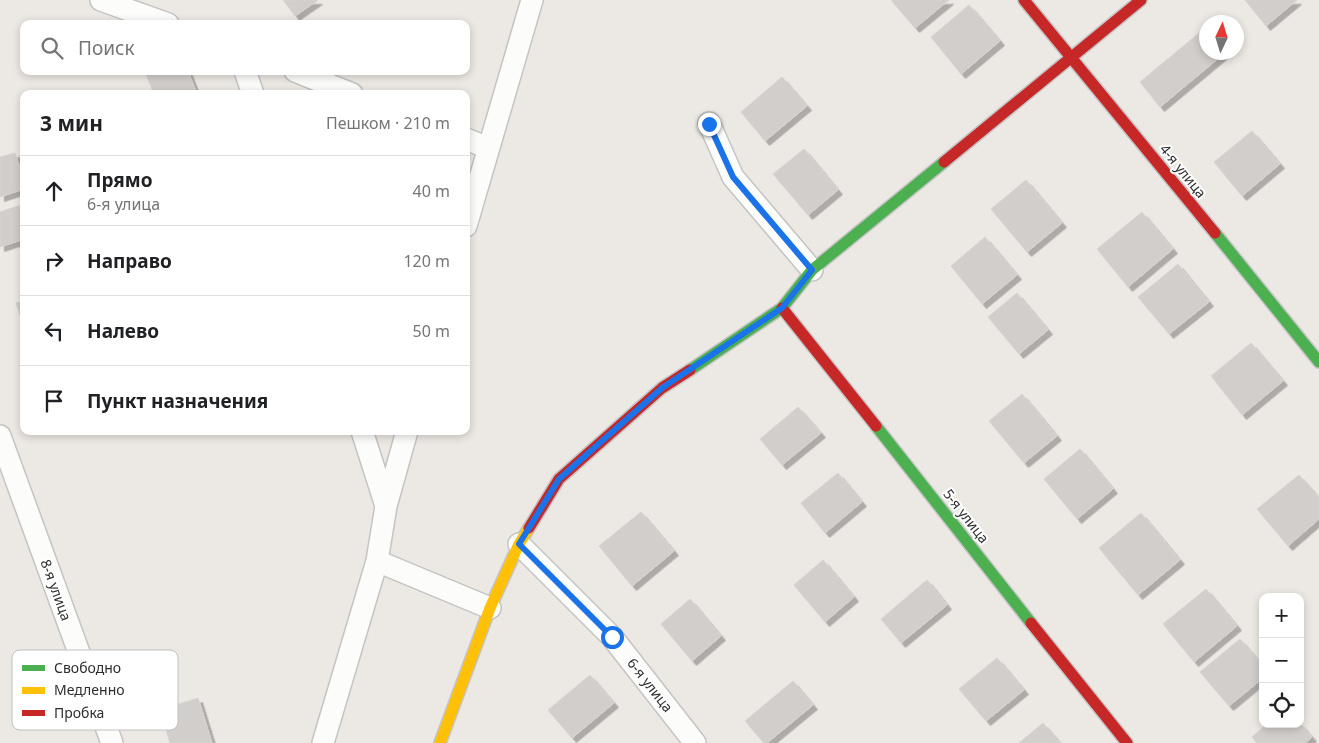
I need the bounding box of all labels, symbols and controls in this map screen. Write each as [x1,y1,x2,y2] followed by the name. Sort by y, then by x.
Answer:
[1199,15,1244,60] north arrow
[20,20,470,75] search box
[38,34,66,62] icon: search
[78,35,134,61] text: Поиск
[40,109,103,137] text: 3 мин
[326,112,450,134] text: Пешком · 210 m
[698,113,721,136] route end
[1156,140,1211,202] street label: 4-я улица
[87,167,153,193] text: Прямо
[40,177,68,205] icon: ahead
[413,180,450,202] text: 40 m
[87,193,160,215] text: 6-я улица
[40,247,68,275] icon: right
[87,248,172,274] text: Направо
[403,250,450,272] text: 120 m
[40,317,68,345] icon: left
[87,318,159,344] text: Налево
[413,320,450,342] text: 50 m
[40,387,68,415] icon: arrive
[87,388,268,414] text: Пункт назначения
[939,485,994,547] street label: 5-я улица
[37,557,76,623] street label: 8-я улица
[1259,593,1304,728] map controls
[1259,593,1304,638] button: +
[601,626,624,649] route start
[1259,638,1304,683] button: −
[12,650,178,730] legend
[623,654,678,716] street label: 6-я улица
[54,658,121,677] text: Свободно
[54,680,125,699] text: Медленно
[1259,683,1304,728] button: locate
[54,703,104,722] text: Пробка

